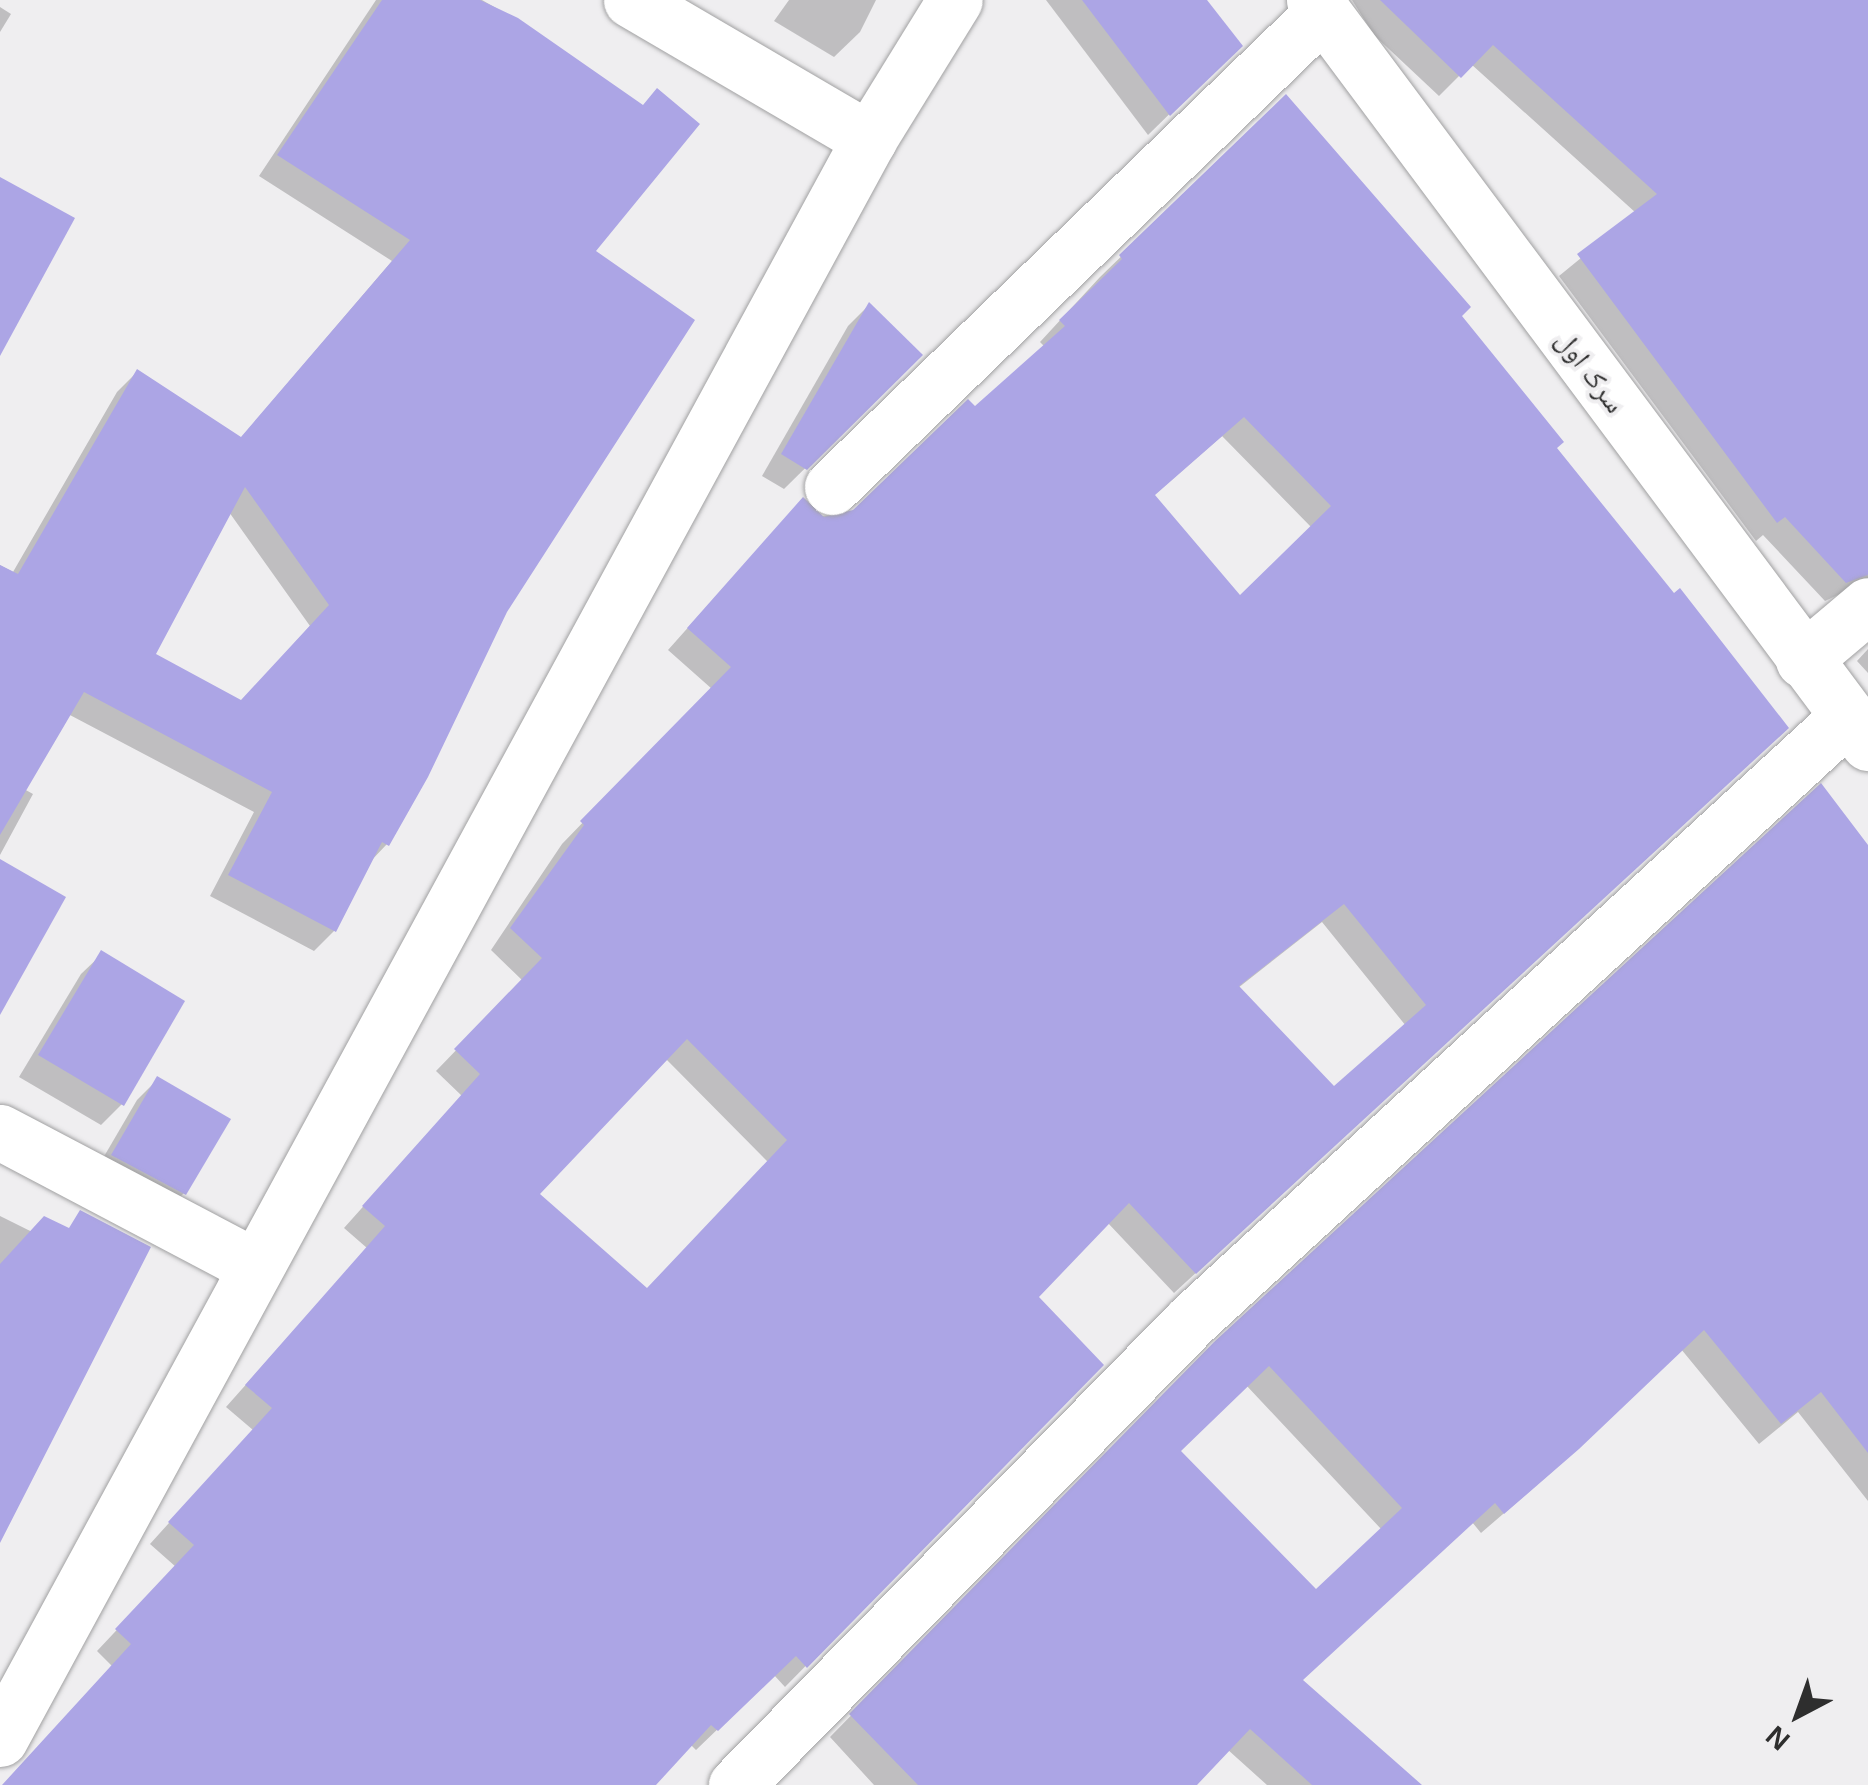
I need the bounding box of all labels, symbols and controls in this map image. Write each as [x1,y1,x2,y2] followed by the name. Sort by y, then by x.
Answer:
[1548,324,1632,420] street label: سرک اول
[1748,1665,1848,1765] north arrow
[1760,1720,1796,1756] text: N

